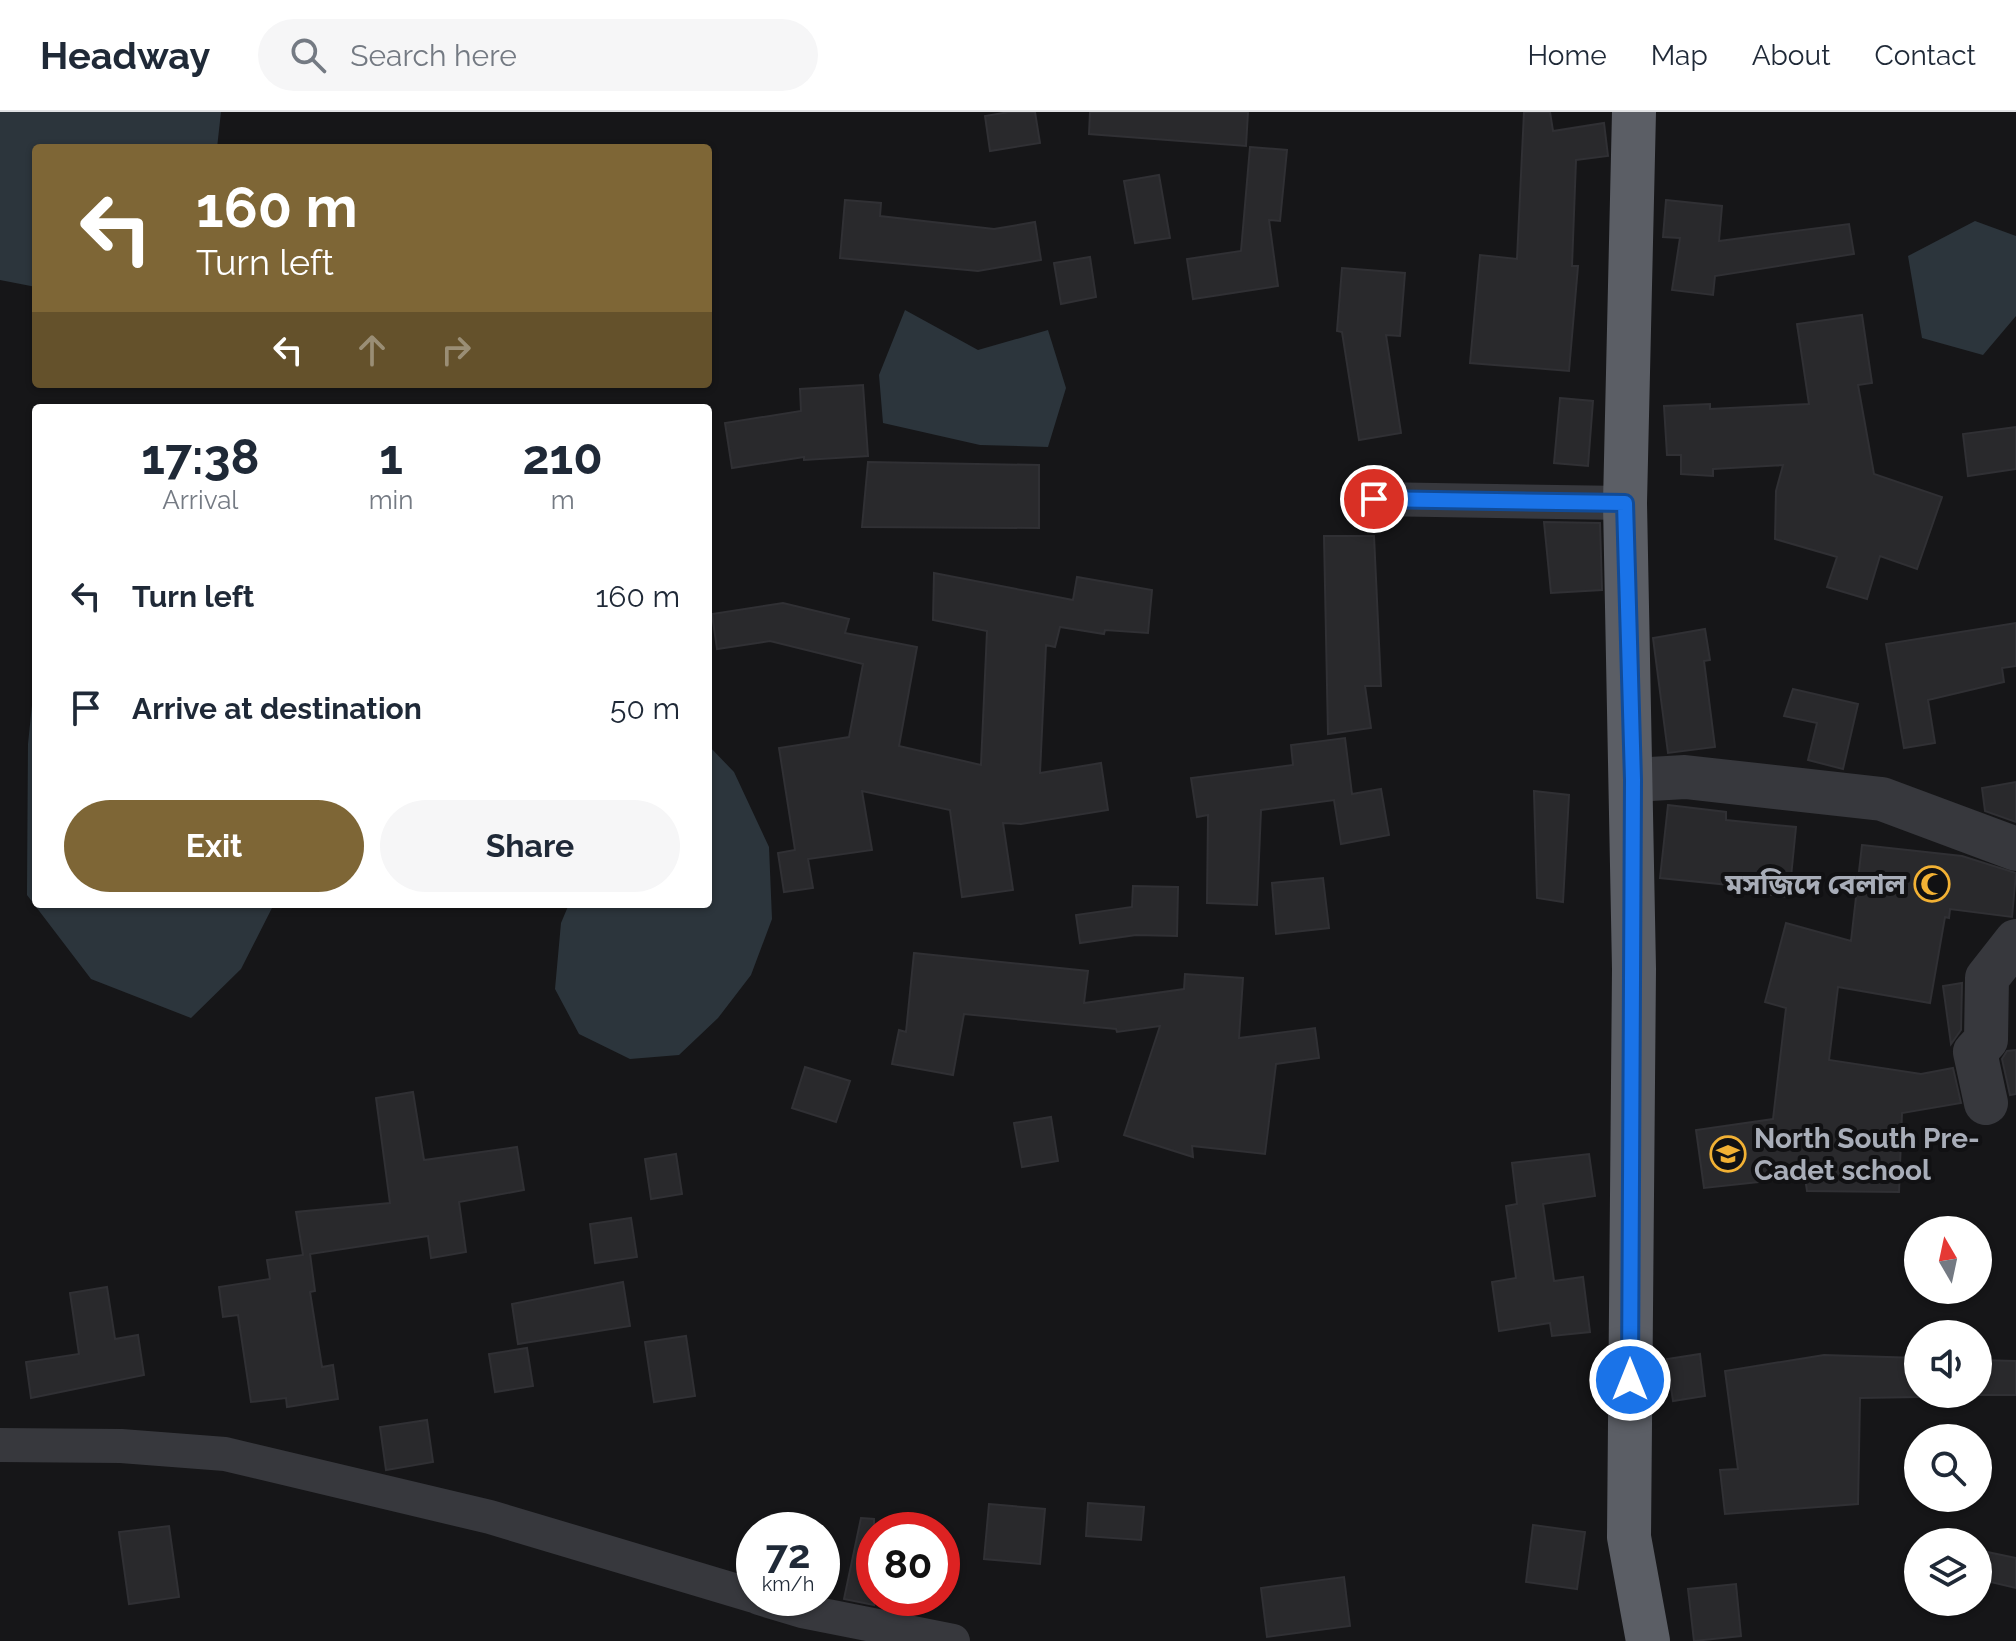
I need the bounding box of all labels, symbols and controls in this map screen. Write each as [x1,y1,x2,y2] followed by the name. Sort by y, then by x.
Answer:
[258,19,818,91] search box
[40,33,210,78] text: Headway
[286,33,330,77] icon: search
[350,38,517,73] text: Search here
[1527,39,1607,72] text: Home
[1651,39,1708,72] text: Map
[1752,39,1831,72] text: About
[1875,39,1976,72] text: Contact
[196,174,358,240] text: 160 m
[64,176,168,280] icon: left
[196,241,334,283] text: Turn left
[266,328,310,372] icon: left
[350,328,394,372] icon: ahead
[434,328,478,372] icon: right
[141,429,259,485] text: 17:38
[379,429,403,485] text: 1
[523,429,603,485] text: 210
[1340,465,1408,533] pin
[1352,477,1396,521] icon: arrive
[162,485,238,515] text: Arrival
[369,485,413,515] text: min
[551,485,575,515] text: m
[64,574,108,618] icon: left
[132,579,254,614] text: Turn left
[595,579,680,614] text: 160 m
[64,686,108,730] icon: arrive
[132,691,422,726] text: Arrive at destination
[610,691,680,726] text: 50 m
[64,800,364,892] button: Exit
[380,800,680,892] button: Share
[1913,865,1951,903] mosque icon: মসজিদে বেলাল
[1724,868,1907,901] place label: মসজিদে বেলাল
[1754,1122,1980,1187] place label: North South Pre- Cadet school
[1709,1135,1747,1173] school or university icon: North South Pre- Cadet school
[1904,1216,1992,1304] north arrow
[1904,1216,1992,1616] map controls
[1904,1320,1992,1408] button: sound
[1588,1338,1672,1422] position arrow
[1904,1424,1992,1512] button: search
[856,1512,960,1616] speed limit sign: 80
[1904,1528,1992,1616] button: layers
[765,1530,810,1577] text: 72
[762,1572,814,1596] text: km/h

